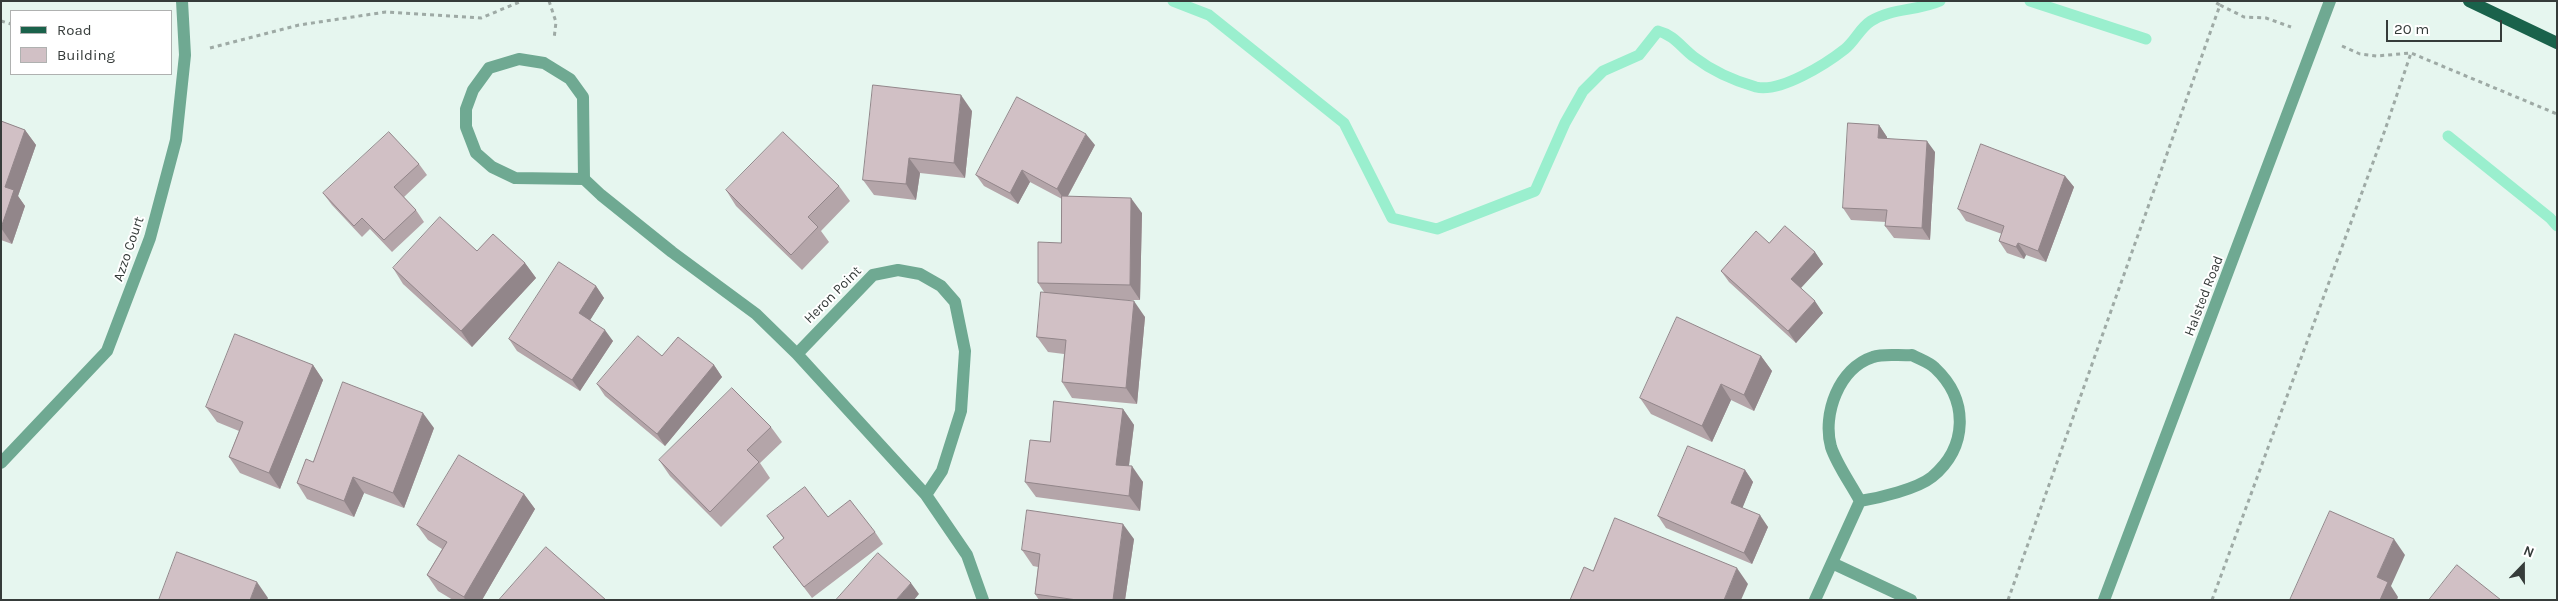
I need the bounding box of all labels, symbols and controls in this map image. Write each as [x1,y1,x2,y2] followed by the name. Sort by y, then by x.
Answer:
[10,10,172,75] legend
[2388,10,2504,42] scale bar
[2394,20,2429,38] text: 20 m
[57,21,92,39] text: Road
[57,46,115,64] text: Building
[110,214,148,284] street label: Azzo Court
[2181,253,2227,339] street label: Halsted Road
[801,263,865,327] street label: Heron Point
[2498,541,2548,591] north arrow
[2521,542,2537,561] text: N

